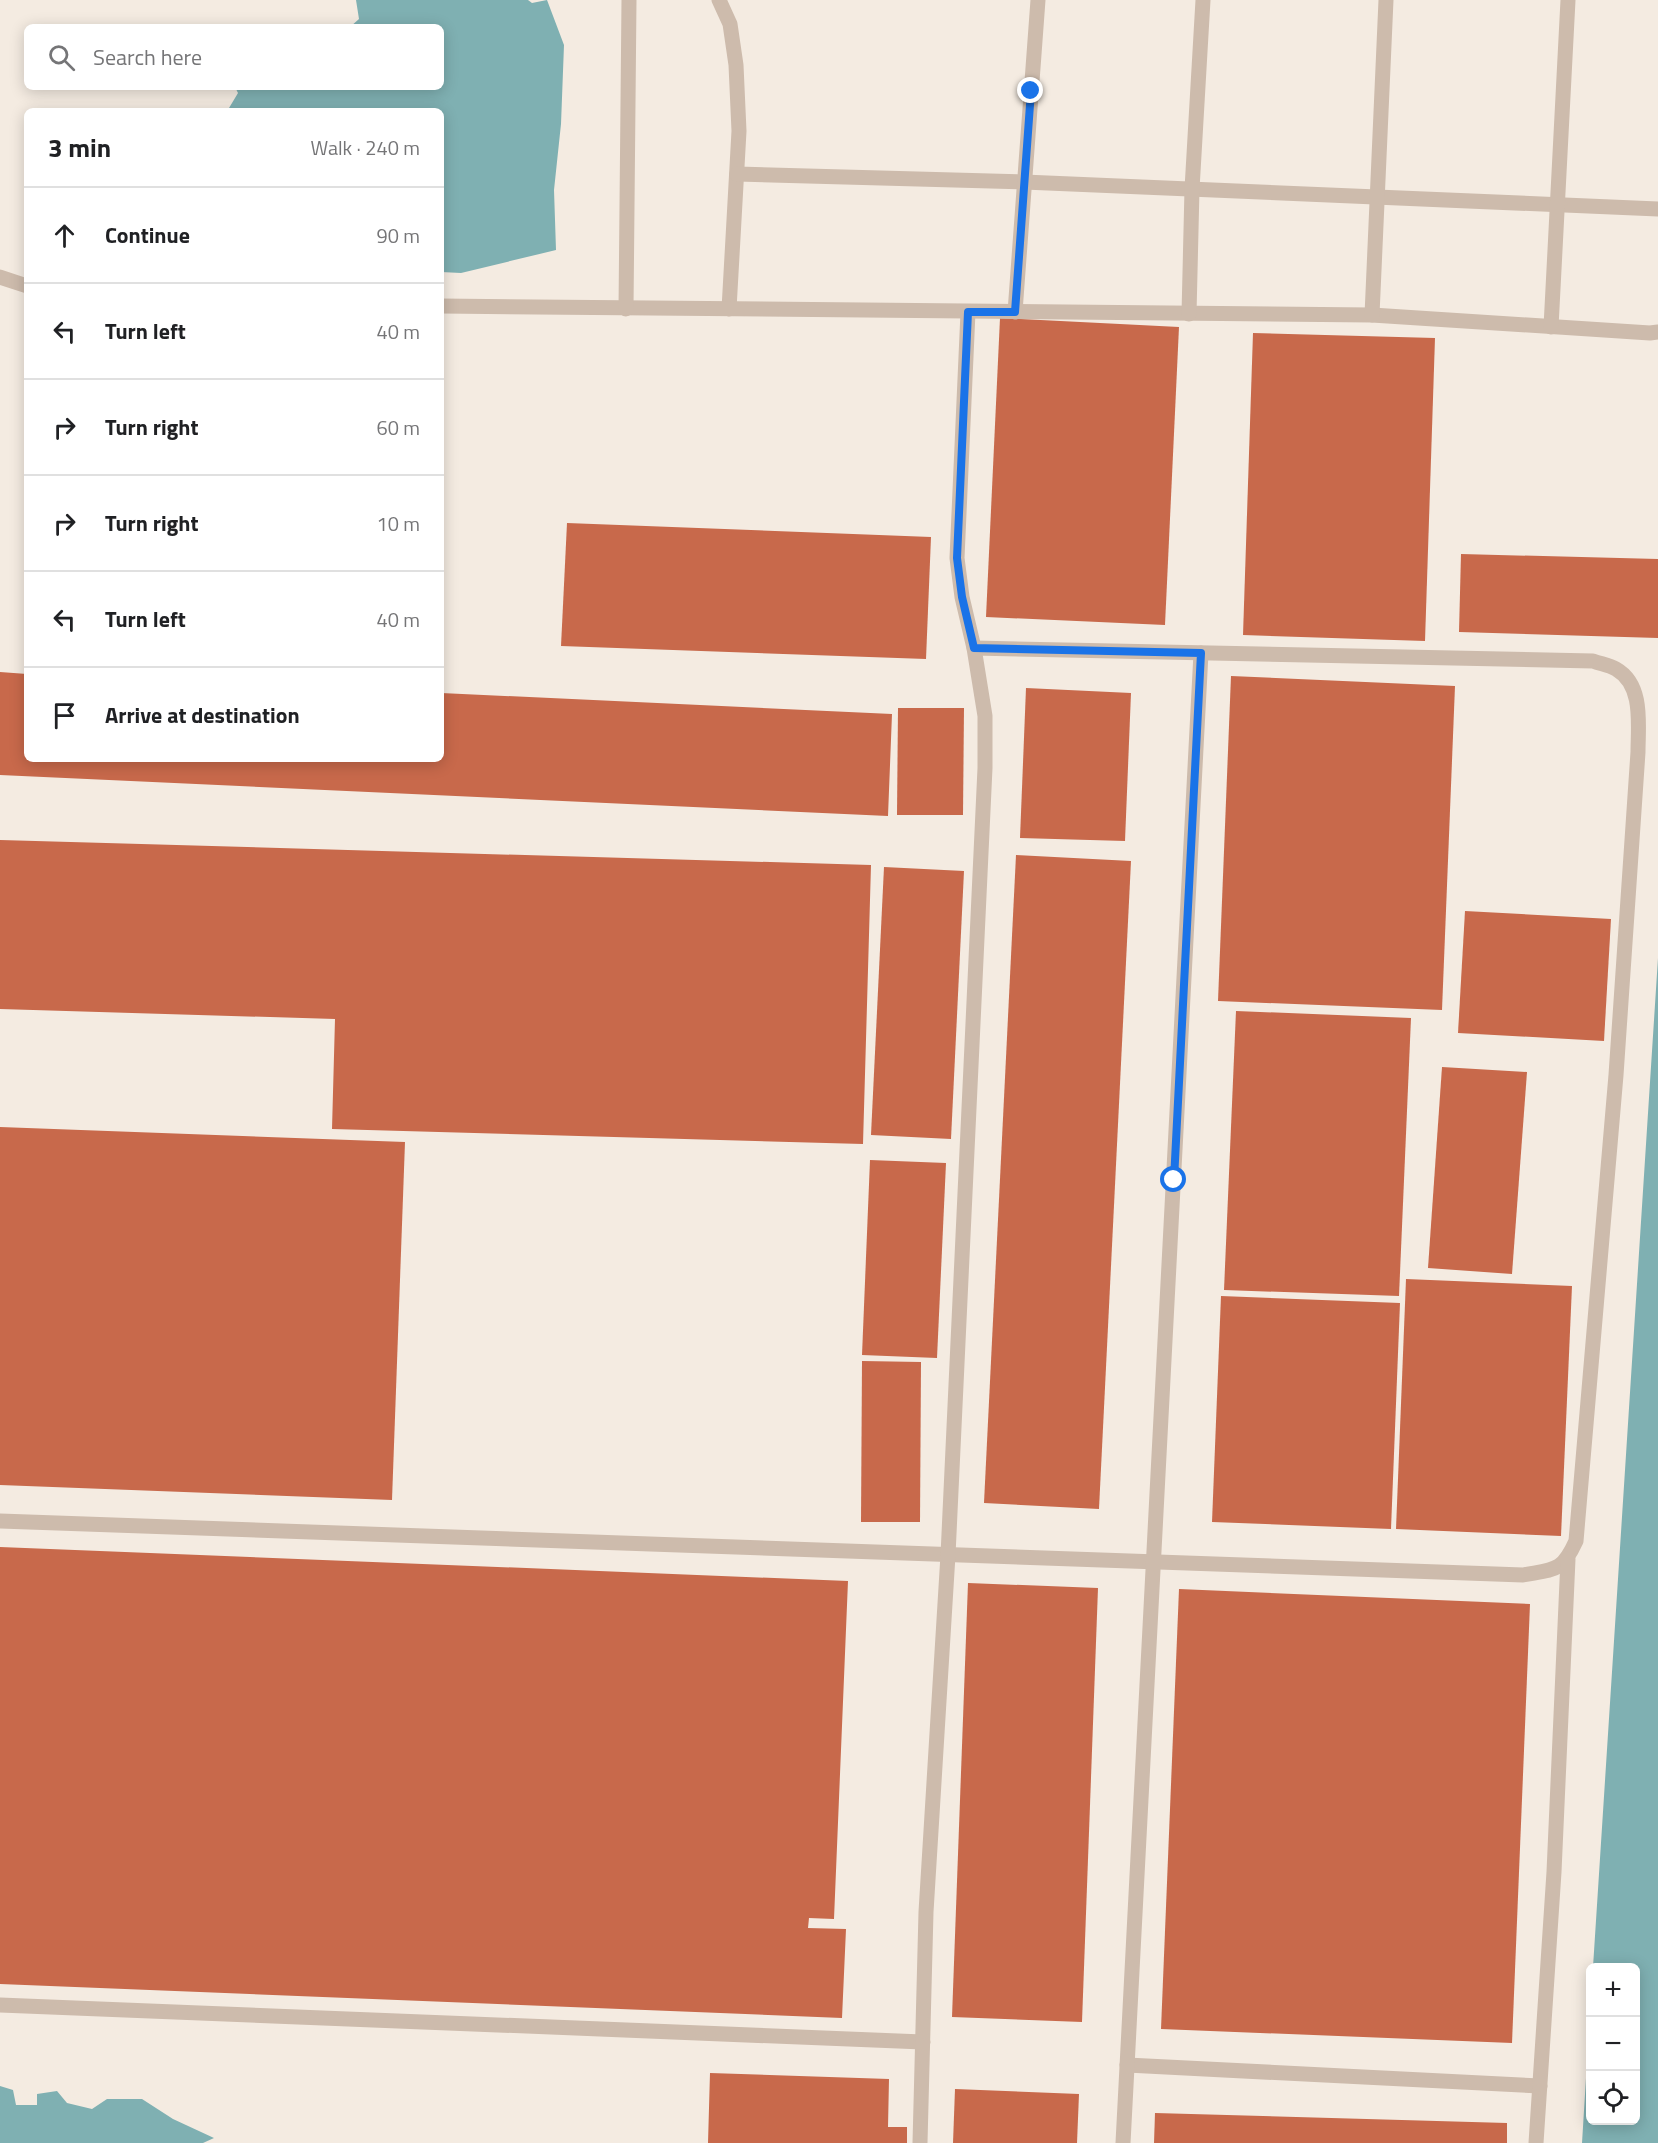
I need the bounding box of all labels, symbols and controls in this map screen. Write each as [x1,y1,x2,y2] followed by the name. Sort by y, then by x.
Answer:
[24,24,444,90] search box
[93,40,202,74] text: Search here
[45,41,78,74] icon: search
[1017,77,1043,103] route end
[48,128,111,167] text: 3 min
[311,132,420,163] text: Walk · 240 m
[105,218,190,252] text: Continue
[48,219,81,252] icon: ahead
[376,220,420,251] text: 90 m
[105,314,186,348] text: Turn left
[48,315,81,348] icon: left
[376,316,420,347] text: 40 m
[105,410,199,444] text: Turn right
[48,411,81,444] icon: right
[376,412,420,443] text: 60 m
[105,506,199,540] text: Turn right
[48,507,81,540] icon: right
[376,508,420,539] text: 10 m
[105,602,186,636] text: Turn left
[48,603,81,636] icon: left
[376,604,420,635] text: 40 m
[105,698,300,732] text: Arrive at destination
[48,699,81,732] icon: arrive
[1160,1166,1186,1192] route start
[1586,1963,1640,2125] map controls
[1586,1963,1640,2017] button: +
[1586,2017,1640,2071] button: −
[1586,2071,1640,2125] button: locate

